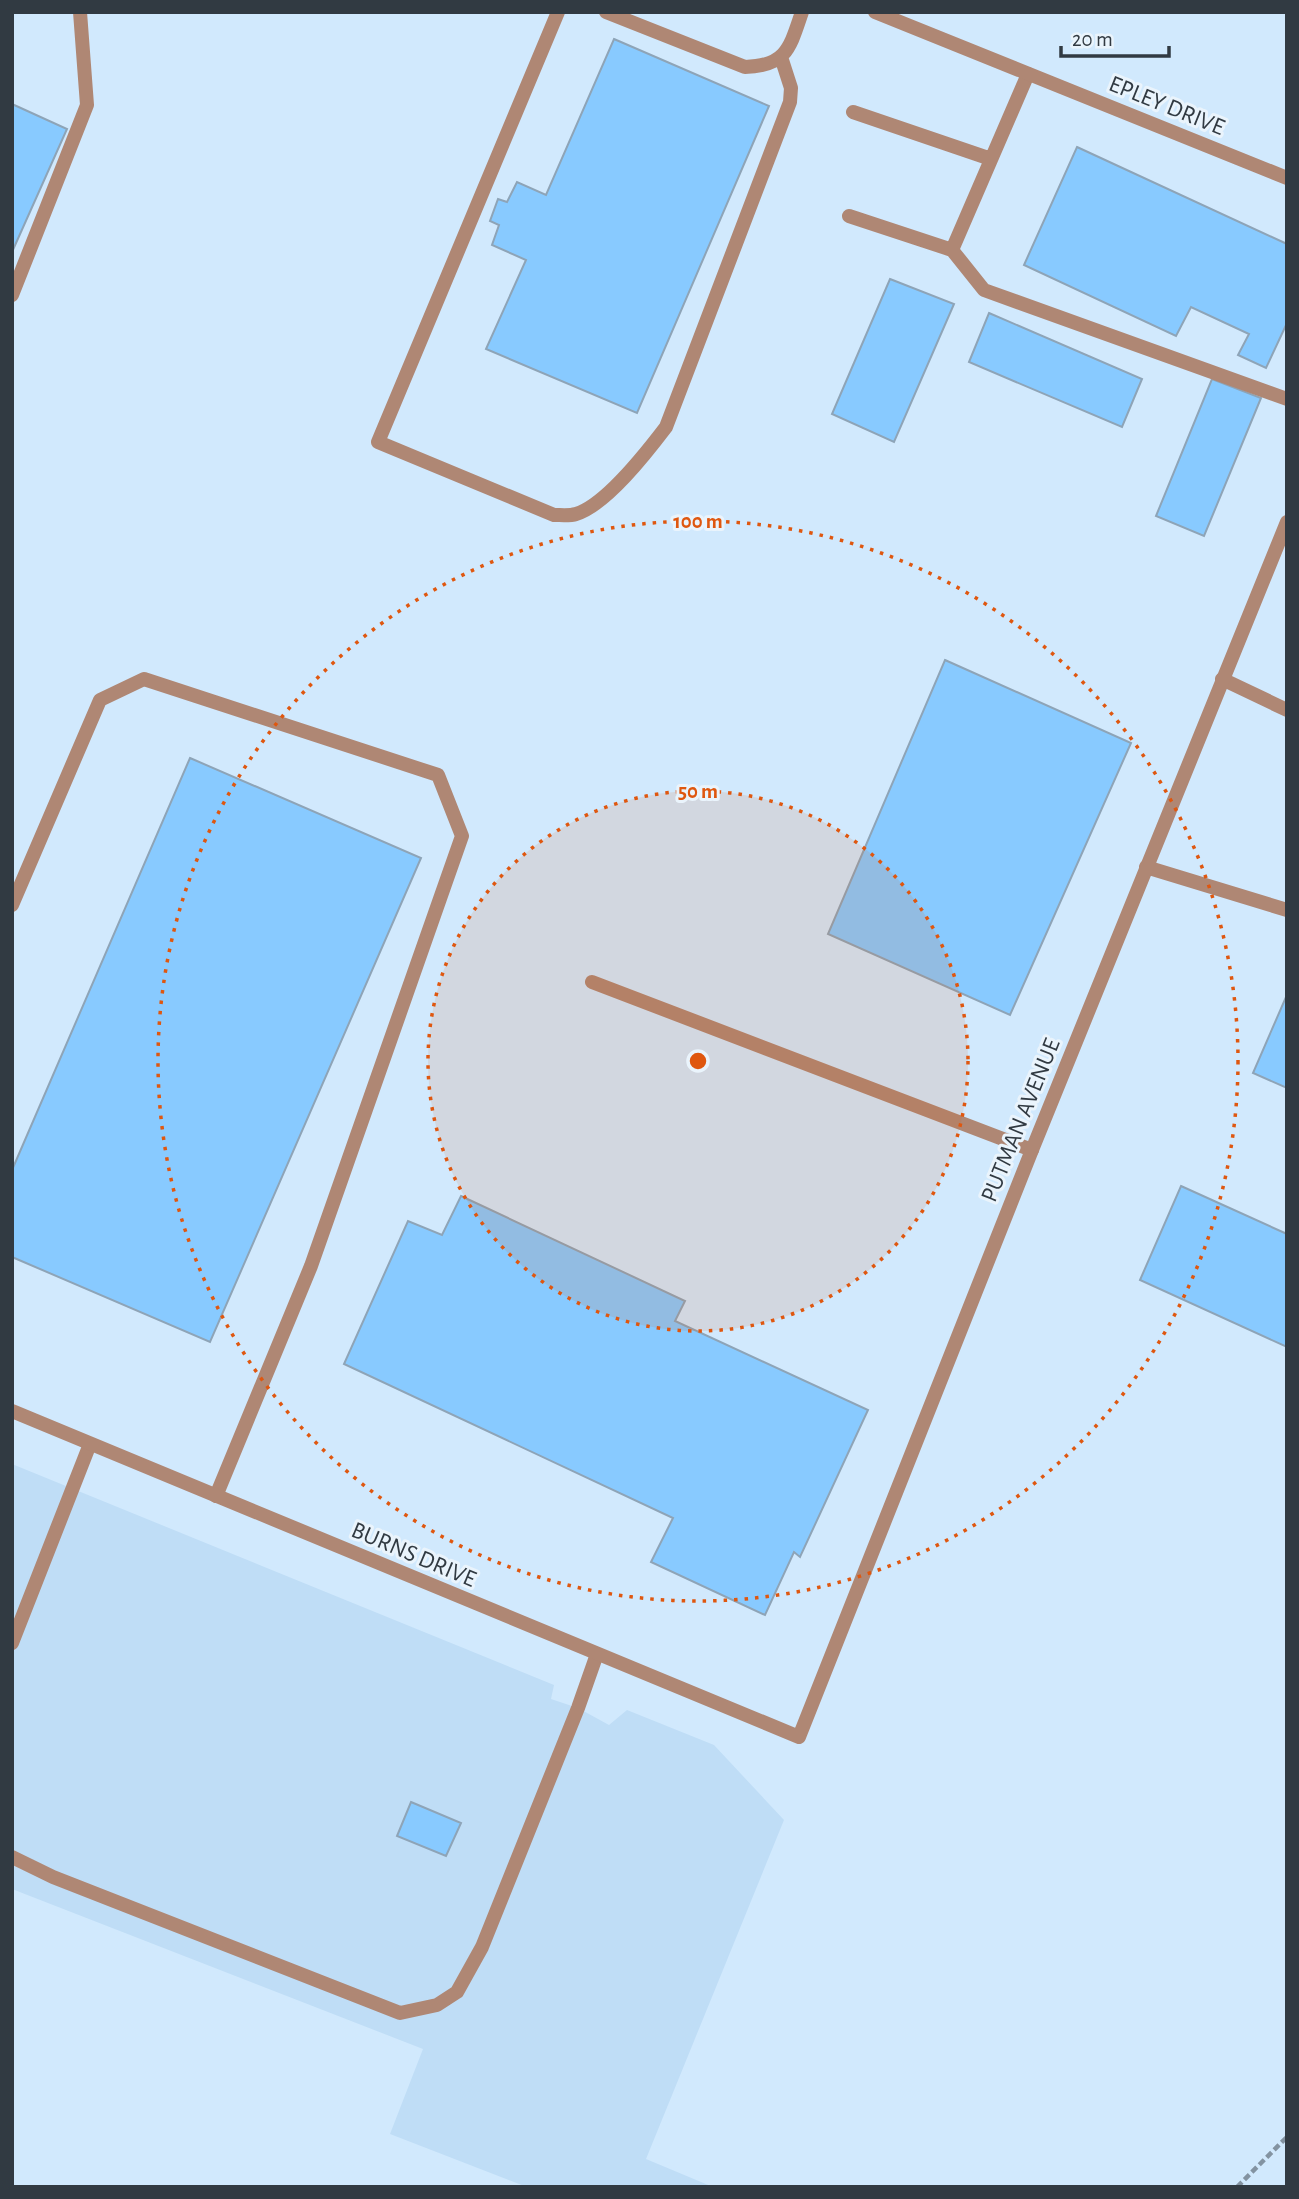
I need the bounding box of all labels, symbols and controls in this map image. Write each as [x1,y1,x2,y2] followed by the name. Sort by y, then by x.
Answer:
[1061,14,1170,58] scale bar
[1072,29,1113,50] text: 20 m
[1105,72,1228,140] street label: EPLEY DRIVE
[673,511,723,532] text: 100 m
[678,781,718,802] text: 50 m
[977,1035,1065,1205] street label: PUTMAN AVENUE
[686,1049,710,1073] centre of rings
[348,1518,480,1592] street label: BURNS DRIVE

